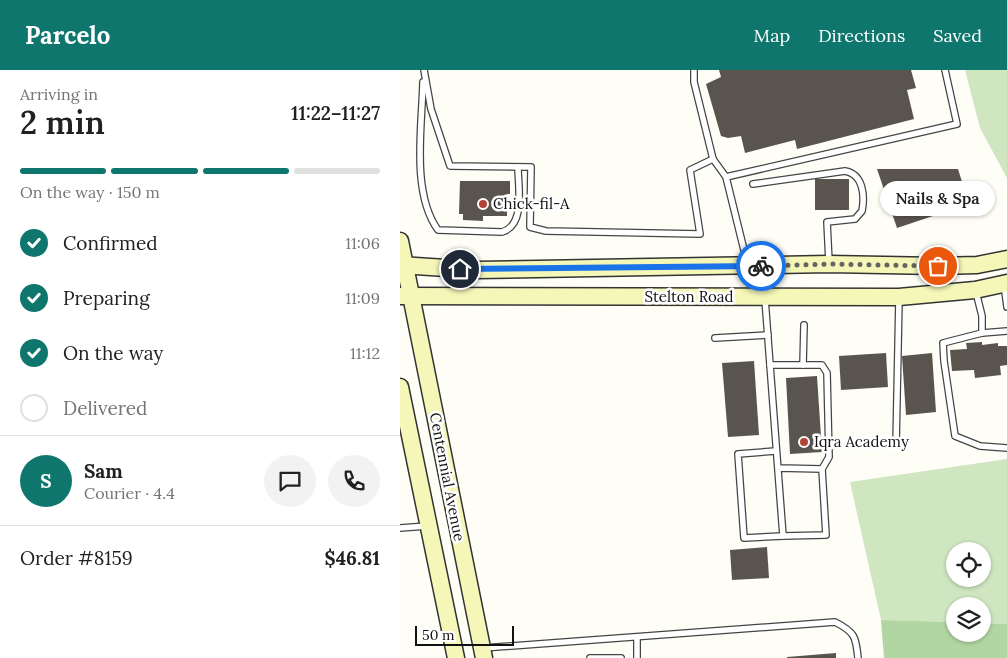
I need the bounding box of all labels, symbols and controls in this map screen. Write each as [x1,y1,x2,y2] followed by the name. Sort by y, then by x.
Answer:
[25,20,110,51] text: Parcelo
[754,24,790,47] text: Map
[818,24,905,47] text: Directions
[933,24,982,47] text: Saved
[20,84,98,104] text: Arriving in
[291,101,380,125] text: 11:22–11:27
[20,102,105,143] text: 2 min
[880,181,996,216] callout: Nails & Spa
[20,182,160,202] text: On the way · 150 m
[895,188,980,208] text: Nails & Spa
[493,194,570,213] place label: Chick-fil-A
[477,198,489,210] marker: Chick-fil-A
[20,229,48,257] icon: check
[63,231,158,255] text: Confirmed
[345,233,380,253] text: 11:06
[736,241,786,291] courier
[917,245,959,287] pin
[439,248,481,290] pin
[747,252,775,280] icon: bike
[924,252,952,280] icon: bag
[446,255,474,283] icon: home
[20,284,48,312] icon: check
[63,286,150,310] text: Preparing
[645,287,733,306] street label: Stelton Road
[345,288,380,308] text: 11:09
[20,339,48,367] icon: check
[63,341,163,365] text: On the way
[350,343,380,363] text: 11:12
[63,396,147,420] text: Delivered
[426,411,469,543] street label: Centennial Avenue
[814,432,909,451] place label: Iqra Academy
[798,436,810,448] marker: Iqra Academy
[264,455,316,507] button: chat
[328,455,380,507] button: phone
[84,459,123,483] text: Sam
[40,469,52,493] text: S
[84,483,175,503] text: Courier · 4.4
[946,542,991,642] map controls
[946,542,991,587] button: locate
[20,546,133,570] text: Order #8159
[325,546,380,570] text: $46.81
[946,597,991,642] button: layers
[415,623,514,646] scale bar
[422,626,455,644] text: 50 m

